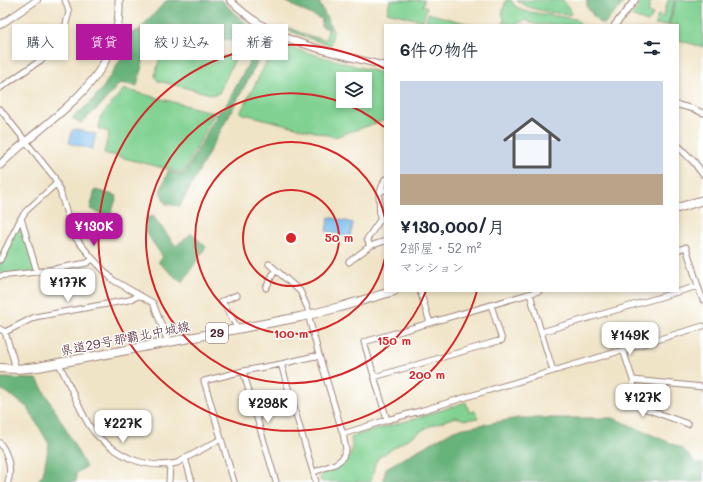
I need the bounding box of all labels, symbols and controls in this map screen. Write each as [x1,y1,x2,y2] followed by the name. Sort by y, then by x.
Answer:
[12,24,68,60] chip: 購入
[76,24,132,60] chip: 賃貸
[140,24,224,60] chip: 絞り込み
[232,24,288,60] chip: 新着
[641,37,663,59] icon: filters
[400,38,478,60] text: 6件の物件
[336,72,372,108] map controls
[336,72,372,108] button: layers
[496,107,568,179] icon: home
[66,213,122,247] pin: ¥130K
[400,215,505,237] text: ¥130,000/月
[75,217,114,234] text: ¥130K
[325,229,353,245] text: 50 m
[284,231,298,245] centre of rings
[400,239,481,256] text: 2部屋 · 52 m²
[400,258,464,275] text: マンション
[40,269,96,303] pin: ¥177K
[49,273,87,290] text: ¥177K
[59,316,192,358] street label: 県道29号那覇北中城線
[602,322,658,356] pin: ¥149K
[206,323,228,343] road number: 29
[274,325,308,341] text: 100 m
[611,326,649,343] text: ¥149K
[377,332,411,348] text: 150 m
[409,366,445,382] text: 200 m
[615,384,671,418] pin: ¥127K
[624,388,662,405] text: ¥127K
[240,390,296,424] pin: ¥298K
[248,394,288,411] text: ¥298K
[95,410,151,444] pin: ¥227K
[104,414,142,431] text: ¥227K

